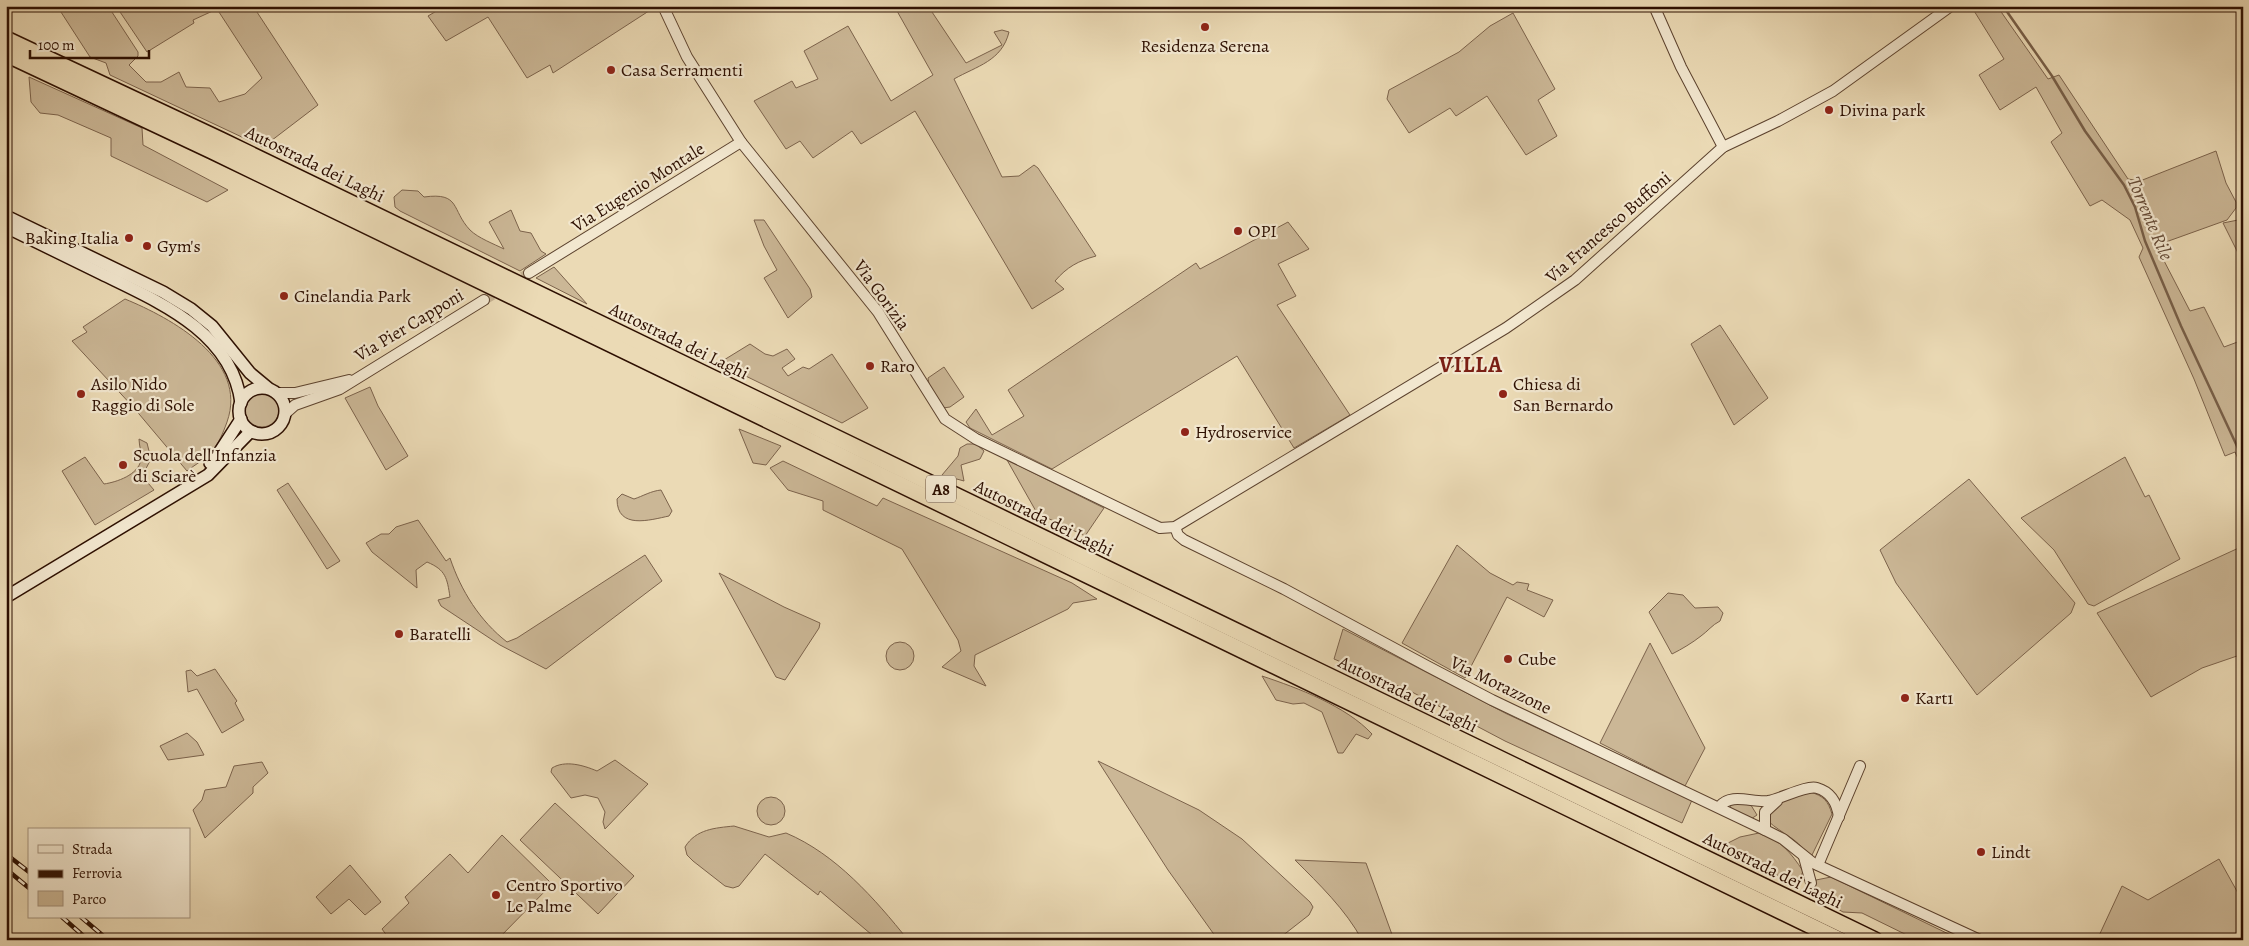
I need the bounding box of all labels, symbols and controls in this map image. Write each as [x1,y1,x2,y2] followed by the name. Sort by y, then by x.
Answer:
[1199,21,1211,33] marker: Residenza Serena
[30,28,149,60] scale bar
[1141,34,1270,58] place label: Residenza Serena
[38,35,75,55] text: 100 m
[621,58,743,82] place label: Casa Serramenti
[605,64,617,76] marker: Casa Serramenti
[1839,98,1925,122] place label: Divina park
[1823,104,1835,116] marker: Divina park
[240,119,389,208] street label: Autostrada dei Laghi
[566,136,709,238] street label: Via Eugenio Montale
[1539,166,1676,289] street label: Via Francesco Buffoni
[2121,173,2179,264] water label: Torrente Rile
[1248,219,1277,243] place label: OPI
[1232,225,1244,237] marker: OPI
[25,226,120,250] place label: Baking Italia
[123,232,135,244] marker: Baking Italia
[157,234,201,258] place label: Gym's
[141,240,153,252] marker: Gym's
[848,254,916,336] street label: Via Gorizia
[349,283,468,368] street label: Via Pier Capponi
[294,284,411,308] place label: Cinelandia Park
[278,290,290,302] marker: Cinelandia Park
[604,296,753,385] street label: Autostrada dei Laghi
[1438,350,1503,380] district label: VILLA
[880,354,915,378] place label: Raro
[864,360,876,372] marker: Raro
[90,372,195,417] place label: Asilo Nido Raggio di Sole
[1513,372,1613,417] place label: Chiesa di San Bernardo
[75,388,87,400] marker: Asilo Nido Raggio di Sole
[1497,388,1509,400] marker: Chiesa di San Bernardo
[1195,420,1292,444] place label: Hydroservice
[1179,426,1191,438] marker: Hydroservice
[133,443,277,488] place label: Scuola dell'Infanzia di Sciarè
[117,459,129,471] marker: Scuola dell'Infanzia di Sciarè
[969,473,1118,562] street label: Autostrada dei Laghi
[926,476,956,502] road number: A8
[409,622,471,646] place label: Baratelli
[393,628,405,640] marker: Baratelli
[1518,647,1556,671] place label: Cube
[1333,649,1482,738] street label: Autostrada dei Laghi
[1446,650,1556,720] street label: Via Morazzone
[1502,653,1514,665] marker: Cube
[1915,686,1954,710] place label: Kart1
[1899,692,1911,704] marker: Kart1
[1698,825,1847,914] street label: Autostrada dei Laghi
[28,828,190,918] legend
[72,839,113,859] text: Strada
[1991,840,2031,864] place label: Lindt
[1975,846,1987,858] marker: Lindt
[72,863,122,883] text: Ferrovia
[506,873,623,918] place label: Centro Sportivo Le Palme
[72,889,106,909] text: Parco
[490,889,502,901] marker: Centro Sportivo Le Palme

